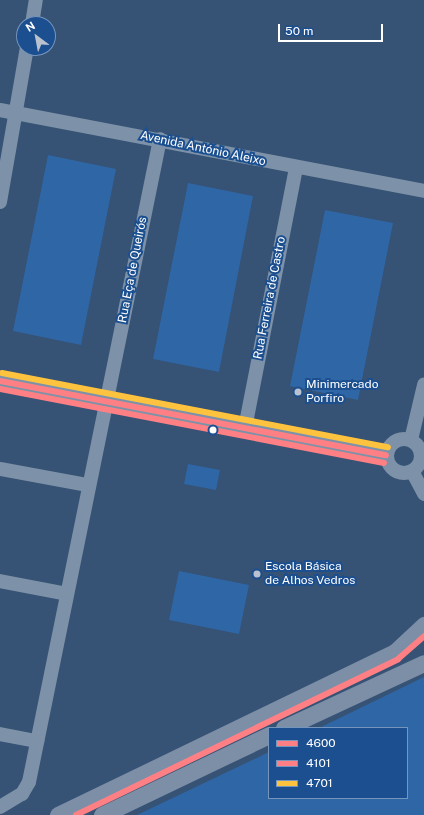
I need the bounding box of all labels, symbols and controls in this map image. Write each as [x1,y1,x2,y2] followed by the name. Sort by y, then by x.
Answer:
[16,16,56,56] north arrow
[280,16,385,42] scale bar
[23,19,37,34] text: N
[285,24,313,38] text: 50 m
[139,129,267,169] street label: Avenida António Aleixo
[116,216,150,324] street label: Rua Eça de Queirós
[251,235,289,361] street label: Rua Ferreira de Castro
[306,378,378,406] place label: Minimercado Porfiro
[293,387,303,397] marker: Minimercado Porfiro
[208,425,218,435] unlabelled marker
[265,560,356,588] place label: Escola Básica de Alhos Vedros
[252,569,262,579] marker: Escola Básica de Alhos Vedros
[268,727,408,799] legend
[306,736,336,750] text: 4600
[306,756,331,770] text: 4101
[306,776,333,790] text: 4701

